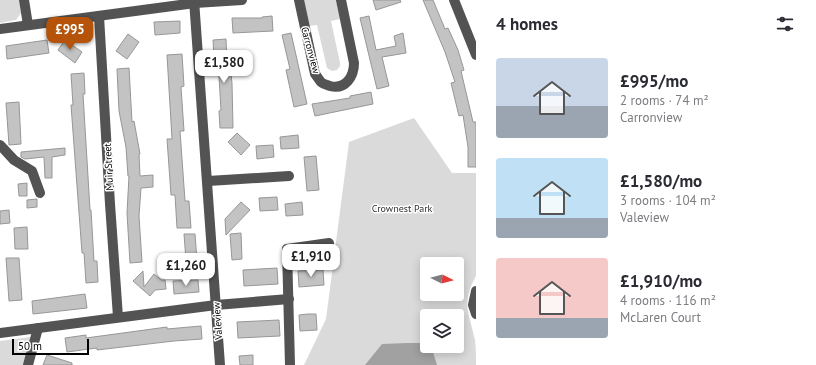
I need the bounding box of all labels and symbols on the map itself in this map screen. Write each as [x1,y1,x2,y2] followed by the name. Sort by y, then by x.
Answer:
[46,17,94,51] pin: £995
[298,25,323,76] street label: Carronview
[191,50,257,84] pin: £1,580
[101,142,116,191] street label: Muir Street
[372,202,433,215] park label: Crownest Park
[278,244,344,278] pin: £1,910
[153,253,219,287] pin: £1,260
[420,257,464,301] north arrow
[210,301,225,341] street label: Valeview
[12,337,89,356] scale bar

